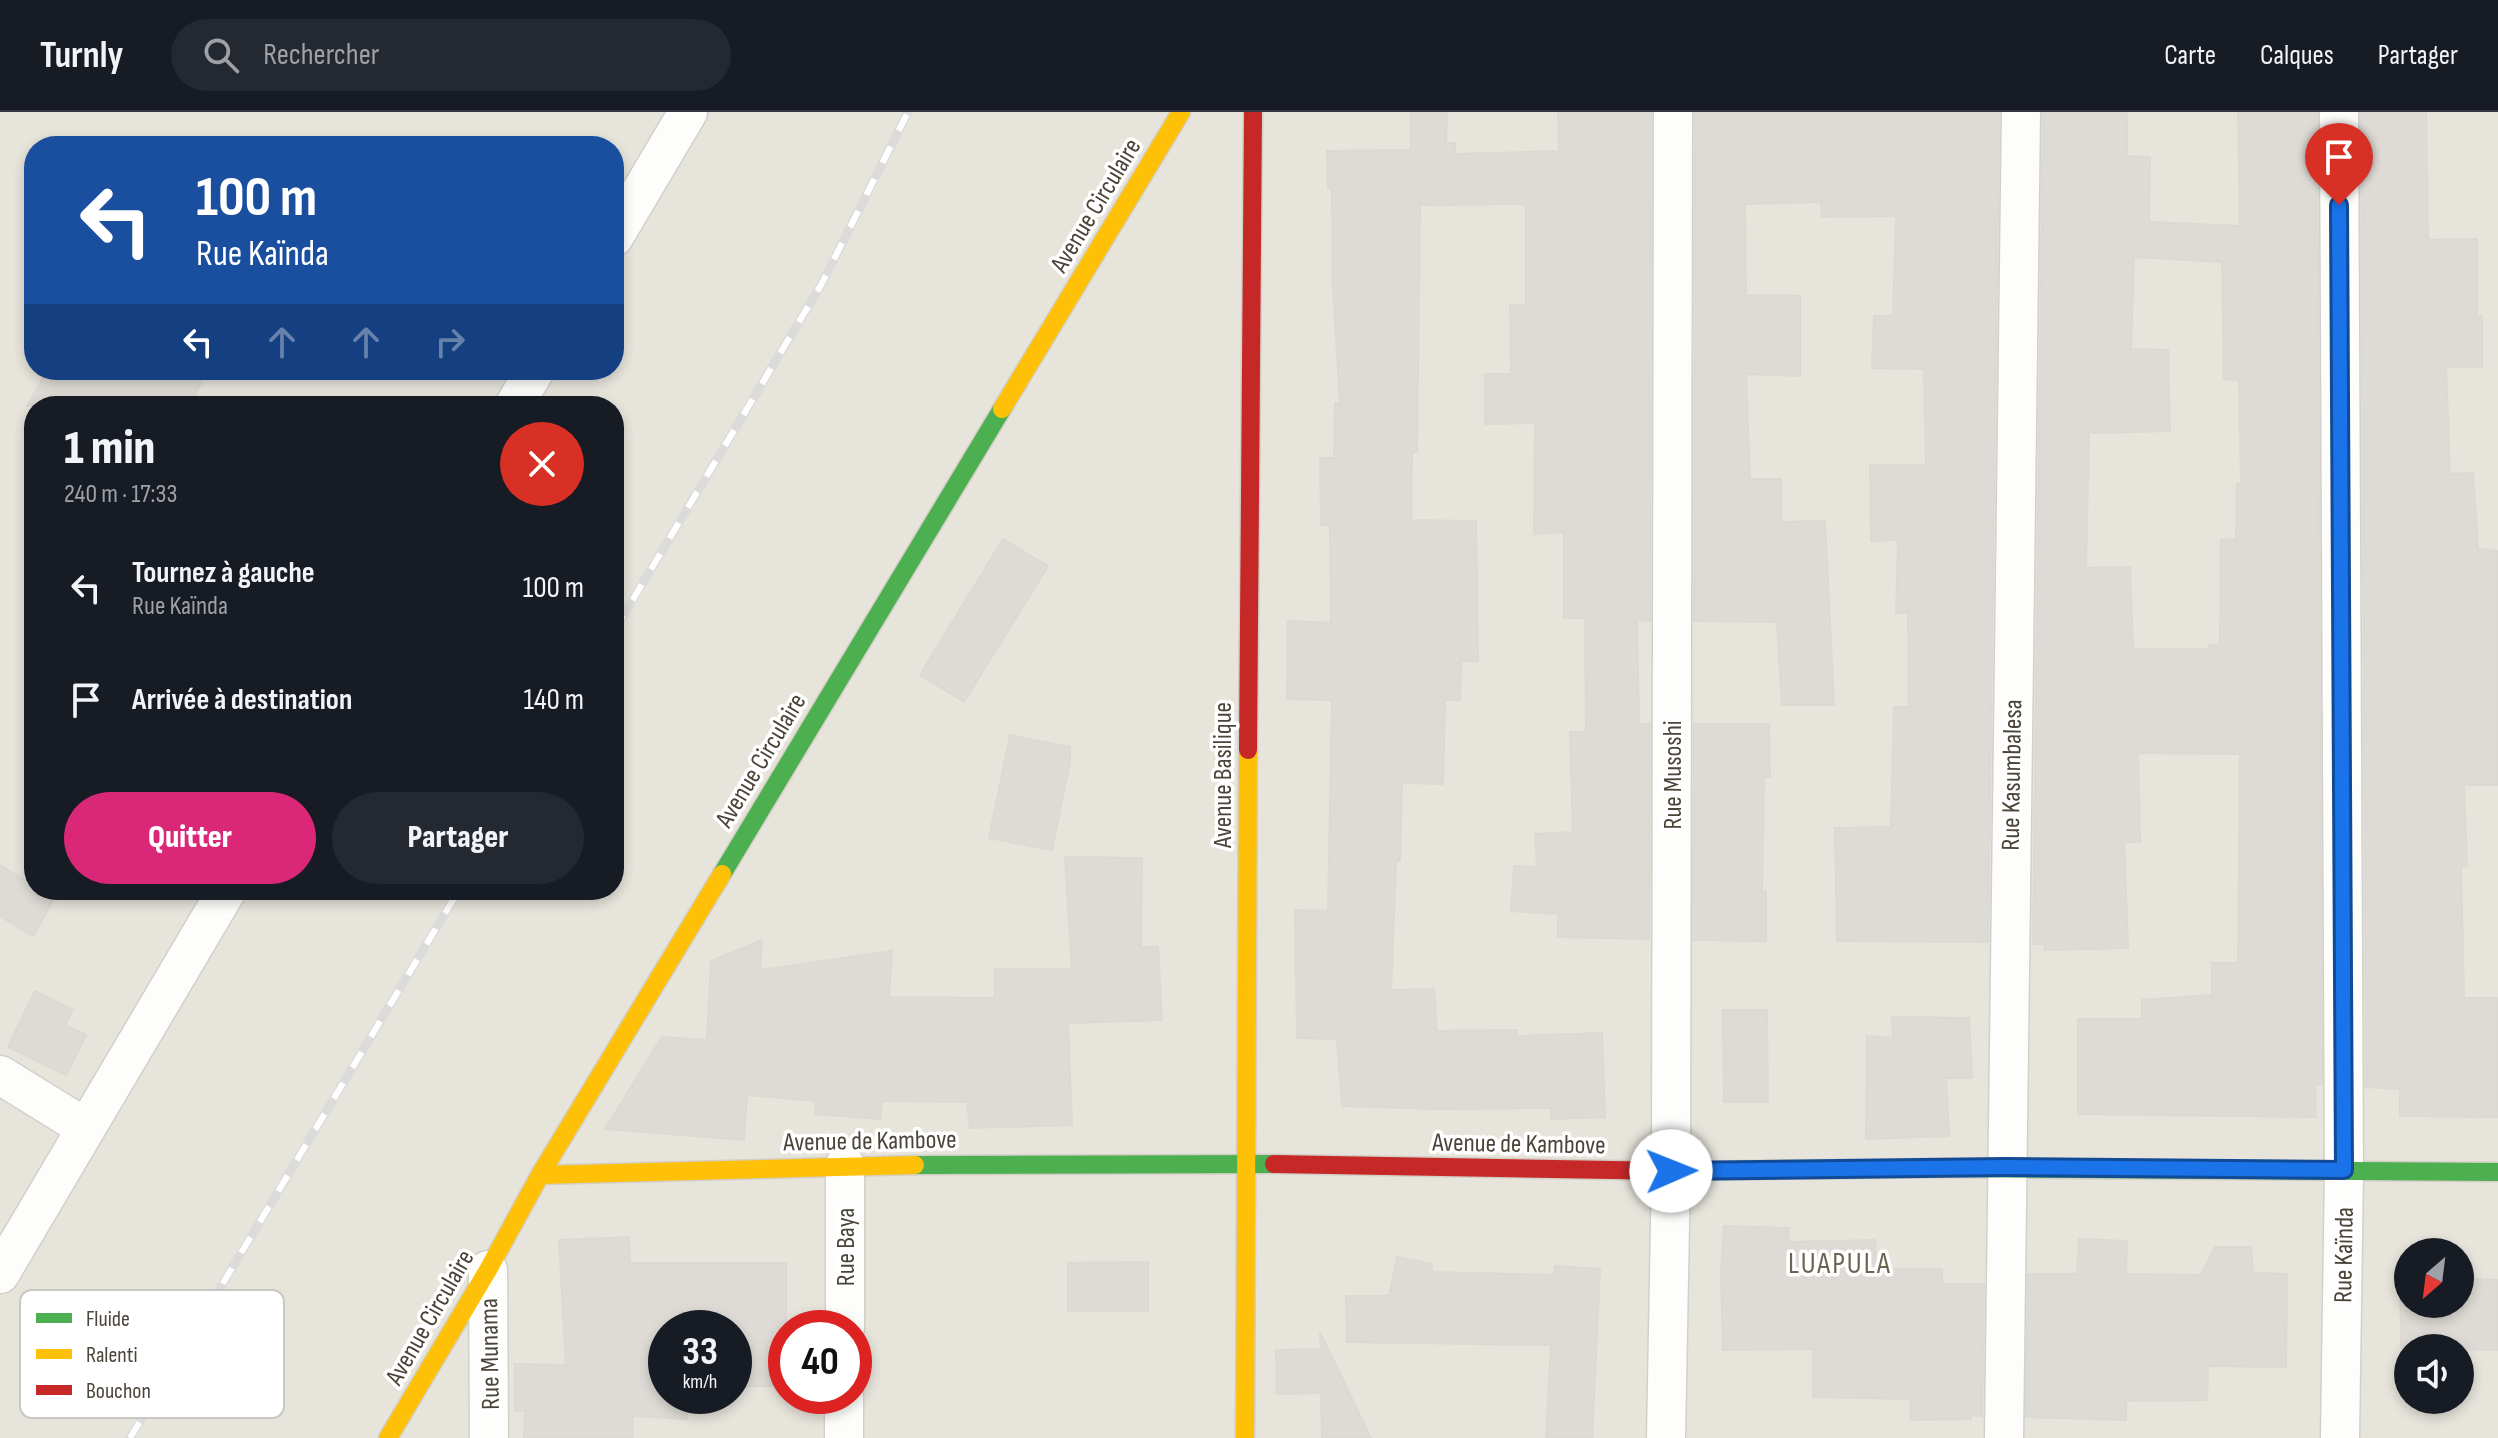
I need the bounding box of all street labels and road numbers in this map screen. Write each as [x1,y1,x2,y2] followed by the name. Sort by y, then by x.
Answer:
[1044,133,1148,279] street label: Avenue Circulaire
[709,688,813,834] street label: Avenue Circulaire
[1996,699,2029,851] street label: Rue Kasumbalesa
[1208,702,1239,849] street label: Avenue Basilique
[1658,720,1689,830] street label: Rue Musoshi
[782,1124,957,1159] street label: Avenue de Kambove
[1431,1127,1606,1162] street label: Avenue de Kambove
[2328,1207,2361,1303] street label: Rue Kaïnda
[831,1208,862,1286] street label: Rue Baya
[379,1245,481,1392] street label: Avenue Circulaire
[474,1298,507,1410] street label: Rue Munama

